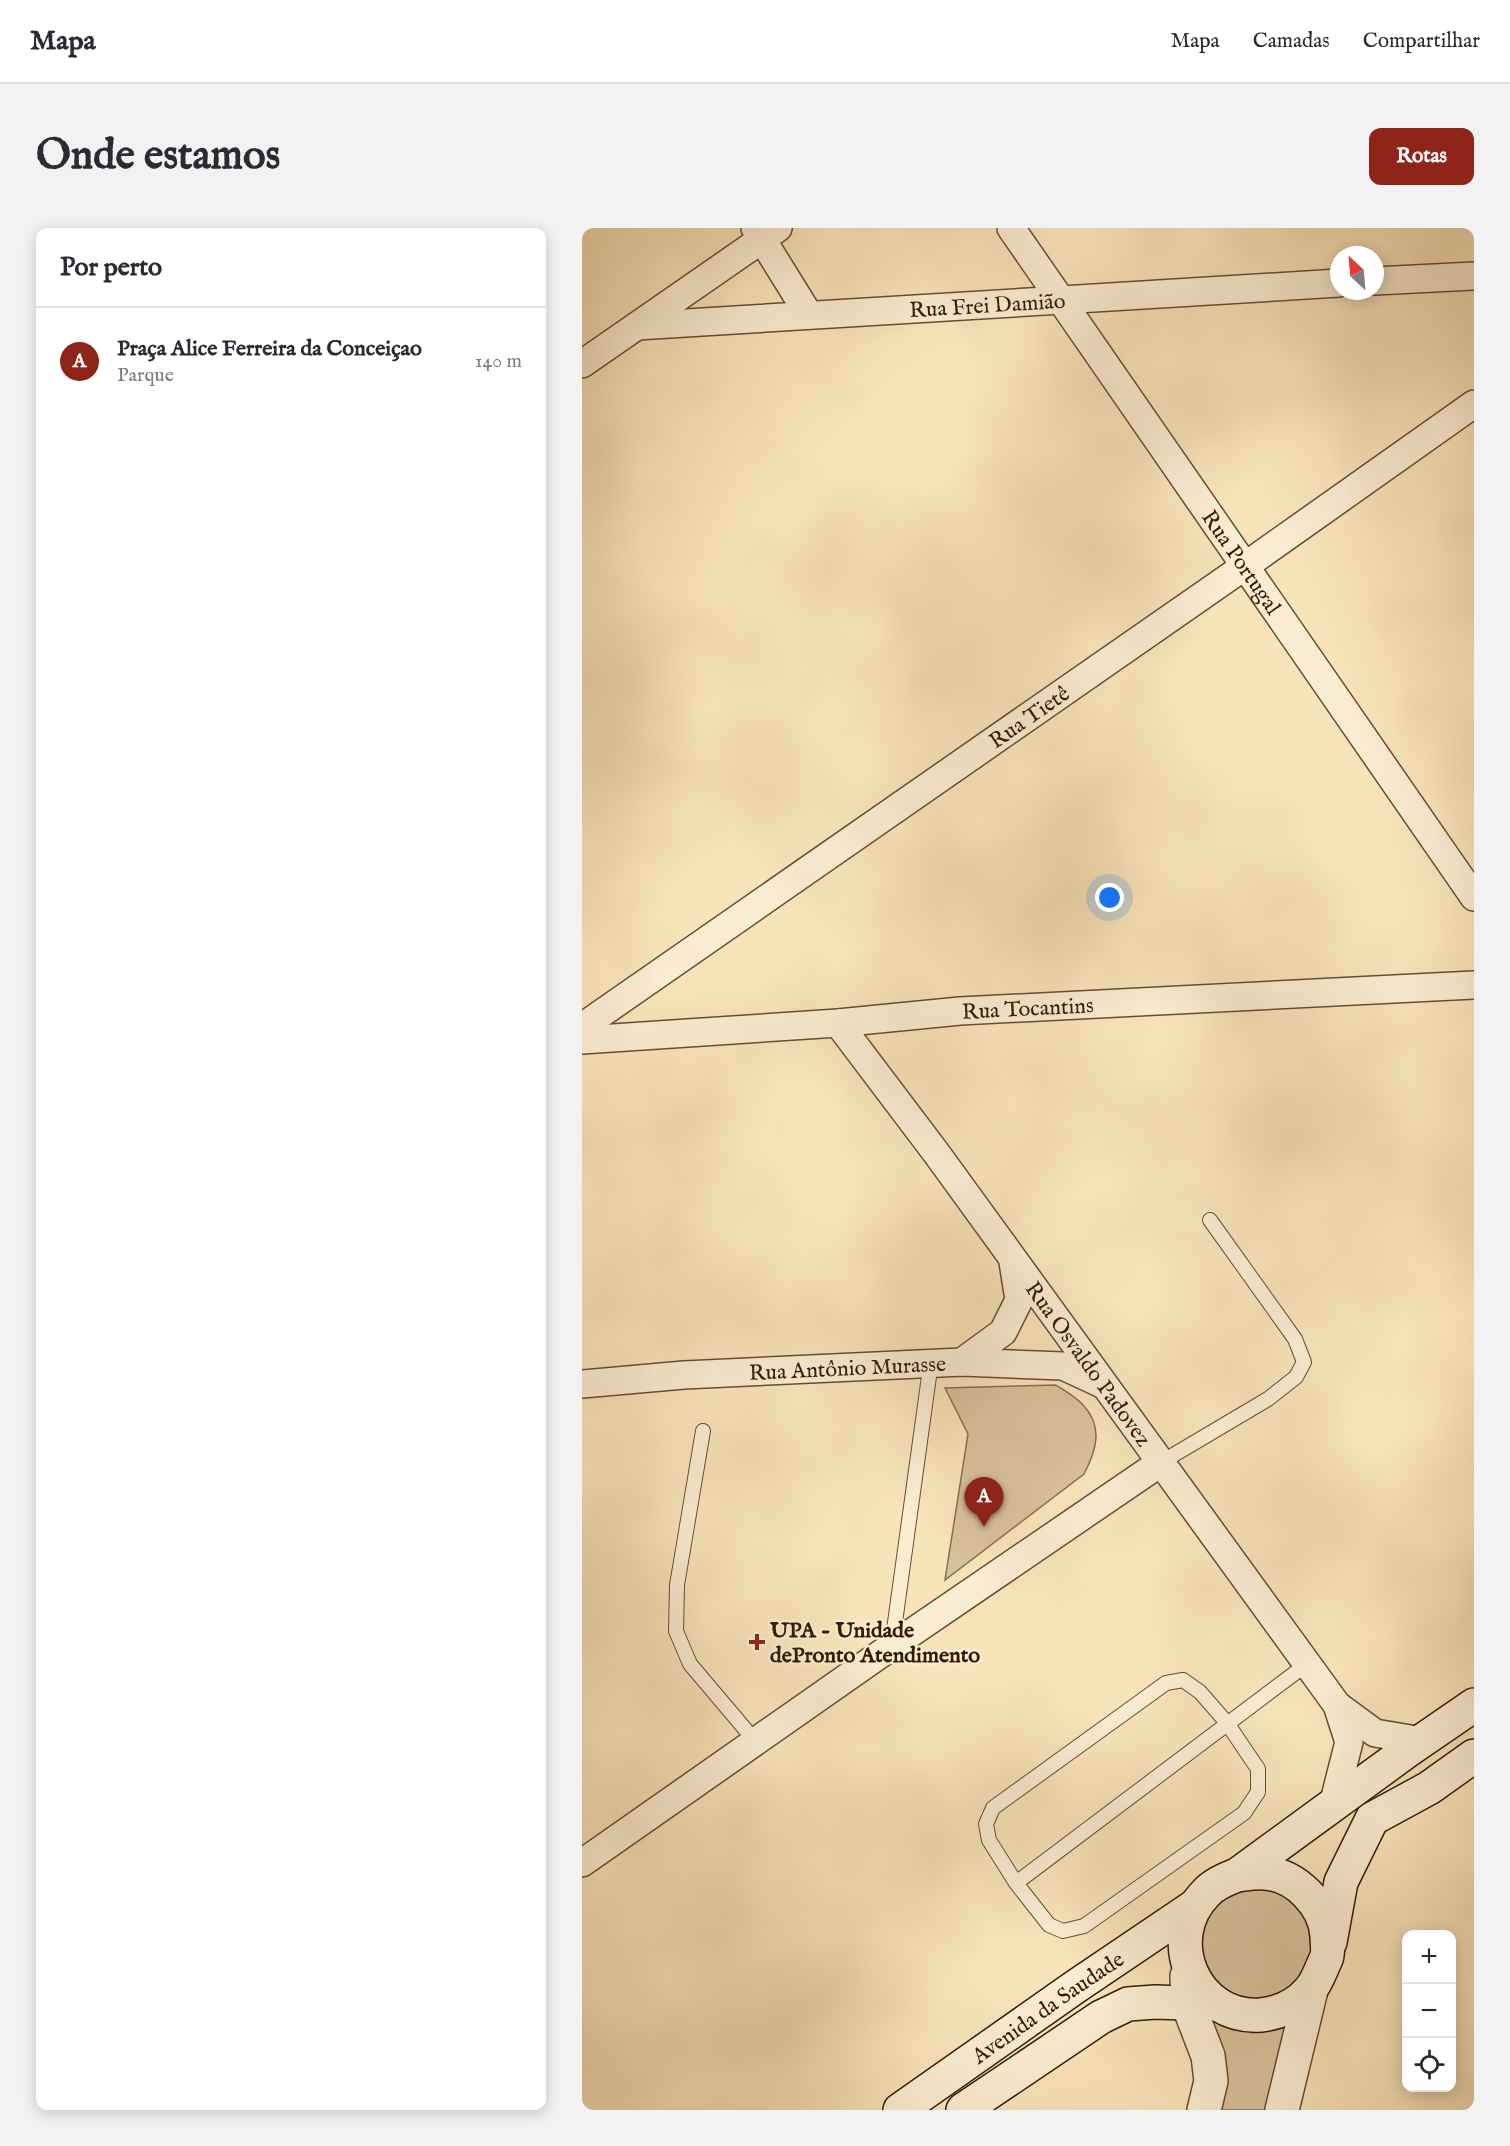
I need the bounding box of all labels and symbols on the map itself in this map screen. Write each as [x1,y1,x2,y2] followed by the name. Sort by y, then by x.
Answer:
[1330,246,1384,300] north arrow
[909,288,1067,325] street label: Rua Frei Damião
[1194,505,1286,621] street label: Rua Portugal
[984,680,1076,756] street label: Rua Tietê
[1095,883,1124,912] your location
[961,992,1094,1027] street label: Rua Tocantins
[1018,1277,1157,1453] street label: Rua Osvaldo Padovez
[748,1351,947,1388] street label: Rua Antônio Murasse
[964,1478,1004,1527] pin: A
[769,1617,980,1670] place label: UPA - Unidade dePronto Atendimento
[748,1633,766,1651] marker: UPA - Unidade dePronto Atendimento
[966,1946,1130,2072] street label: Avenida da Saudade

